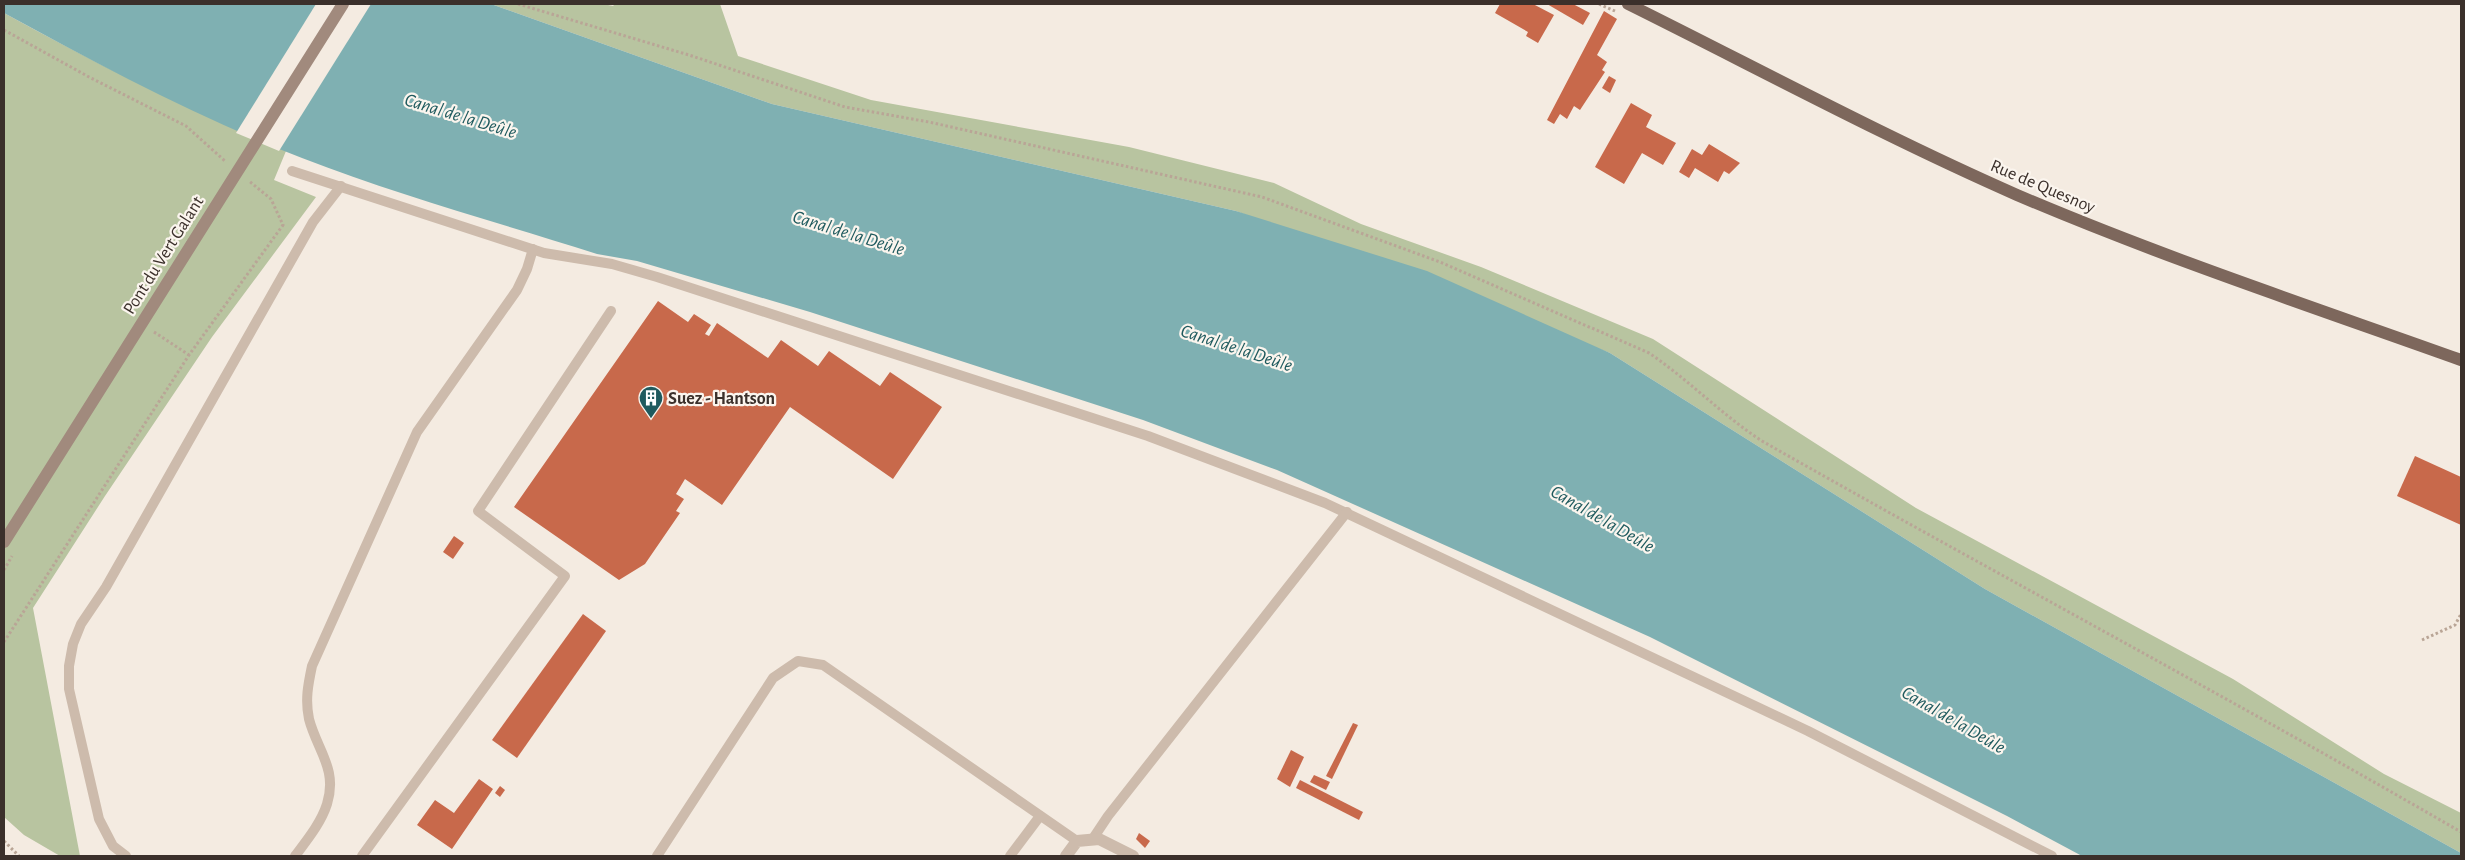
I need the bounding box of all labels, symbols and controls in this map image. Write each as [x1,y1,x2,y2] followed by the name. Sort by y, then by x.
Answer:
[402,90,519,142] water label: Canal de la Deûle
[1988,157,2098,217] street label: Rue de Quesnoy
[120,193,208,318] street label: Pont du Vert Galant
[790,207,907,259] water label: Canal de la Deûle
[1178,321,1295,375] water label: Canal de la Deûle
[638,385,664,419] building icon: Suez - Hantson
[668,390,775,408] place label: Suez - Hantson
[1547,482,1657,557] water label: Canal de la Deûle
[1898,683,2008,758] water label: Canal de la Deûle

